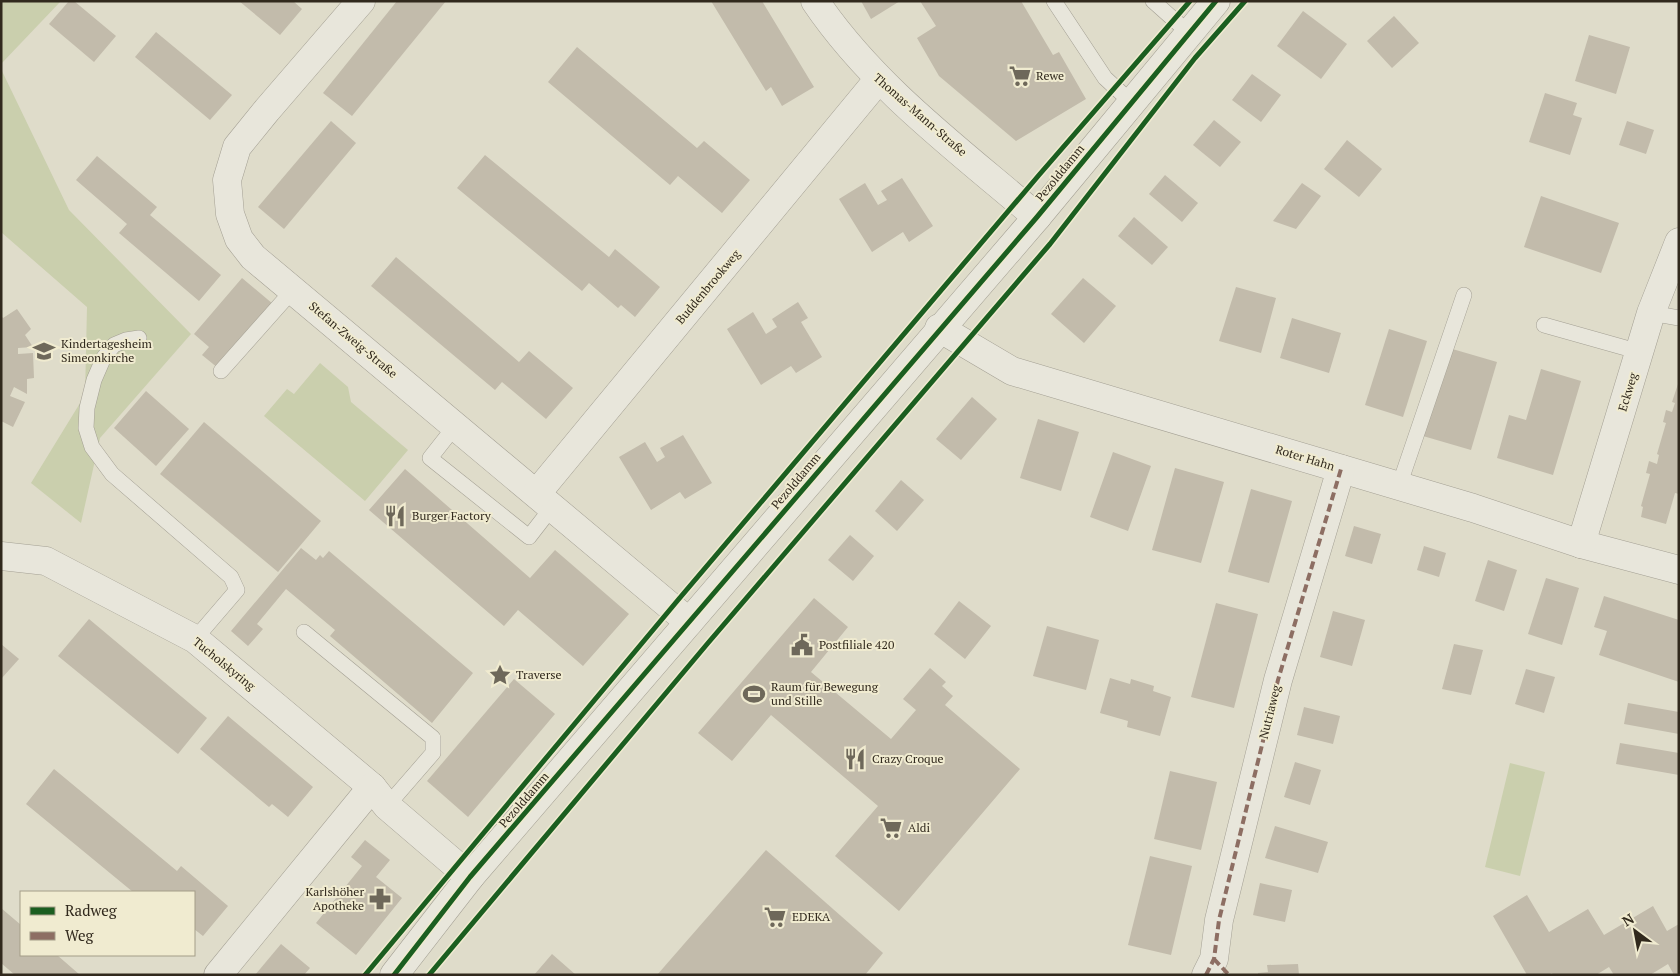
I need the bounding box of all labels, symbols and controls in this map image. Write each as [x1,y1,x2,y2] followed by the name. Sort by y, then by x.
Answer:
[1007,63,1033,89] supermarket icon: Rewe
[1036,68,1064,83] place label: Rewe
[871,70,970,159] street label: Thomas-Mann-Straße
[1032,141,1087,204] street label: Pezolddamm
[672,246,743,327] street label: Buddenbrookweg
[306,298,401,381] street label: Stefan-Zweig-Straße
[61,336,153,365] place label: Kindertagesheim Simeonkirche
[31,338,57,364] school or university icon: Kindertagesheim Simeonkirche
[1615,370,1641,413] street label: Eckweg
[1274,441,1336,474] street label: Roter Hahn
[768,449,824,512] street label: Pezolddamm
[382,503,408,529] restaurant icon: Burger Factory
[412,508,492,523] place label: Burger Factory
[789,632,815,658] public building icon: Postfiliale 420
[190,634,259,694] street label: Tucholskyring
[819,637,894,652] place label: Postfiliale 420
[487,662,513,688] place icon: Traverse
[516,667,561,682] place label: Traverse
[771,679,879,708] place label: Raum für Bewegung und Stille
[741,681,767,707] sports icon: Raum für Bewegung und Stille
[1256,683,1284,741] street label: Nutriaweg
[842,746,868,772] restaurant icon: Crazy Croque
[872,751,944,766] place label: Crazy Croque
[495,768,552,831] street label: Pezolddamm
[878,815,904,841] supermarket icon: Aldi
[908,820,930,835] place label: Aldi
[305,884,364,913] place label: Karlshöher Apotheke
[367,886,393,912] pharmacy icon: Karlshöher Apotheke
[20,891,195,956] legend
[65,900,118,920] text: Radweg
[762,904,788,930] supermarket icon: EDEKA
[1610,906,1660,956] north arrow
[1618,908,1638,930] text: N
[792,909,831,924] place label: EDEKA
[65,925,95,945] text: Weg

